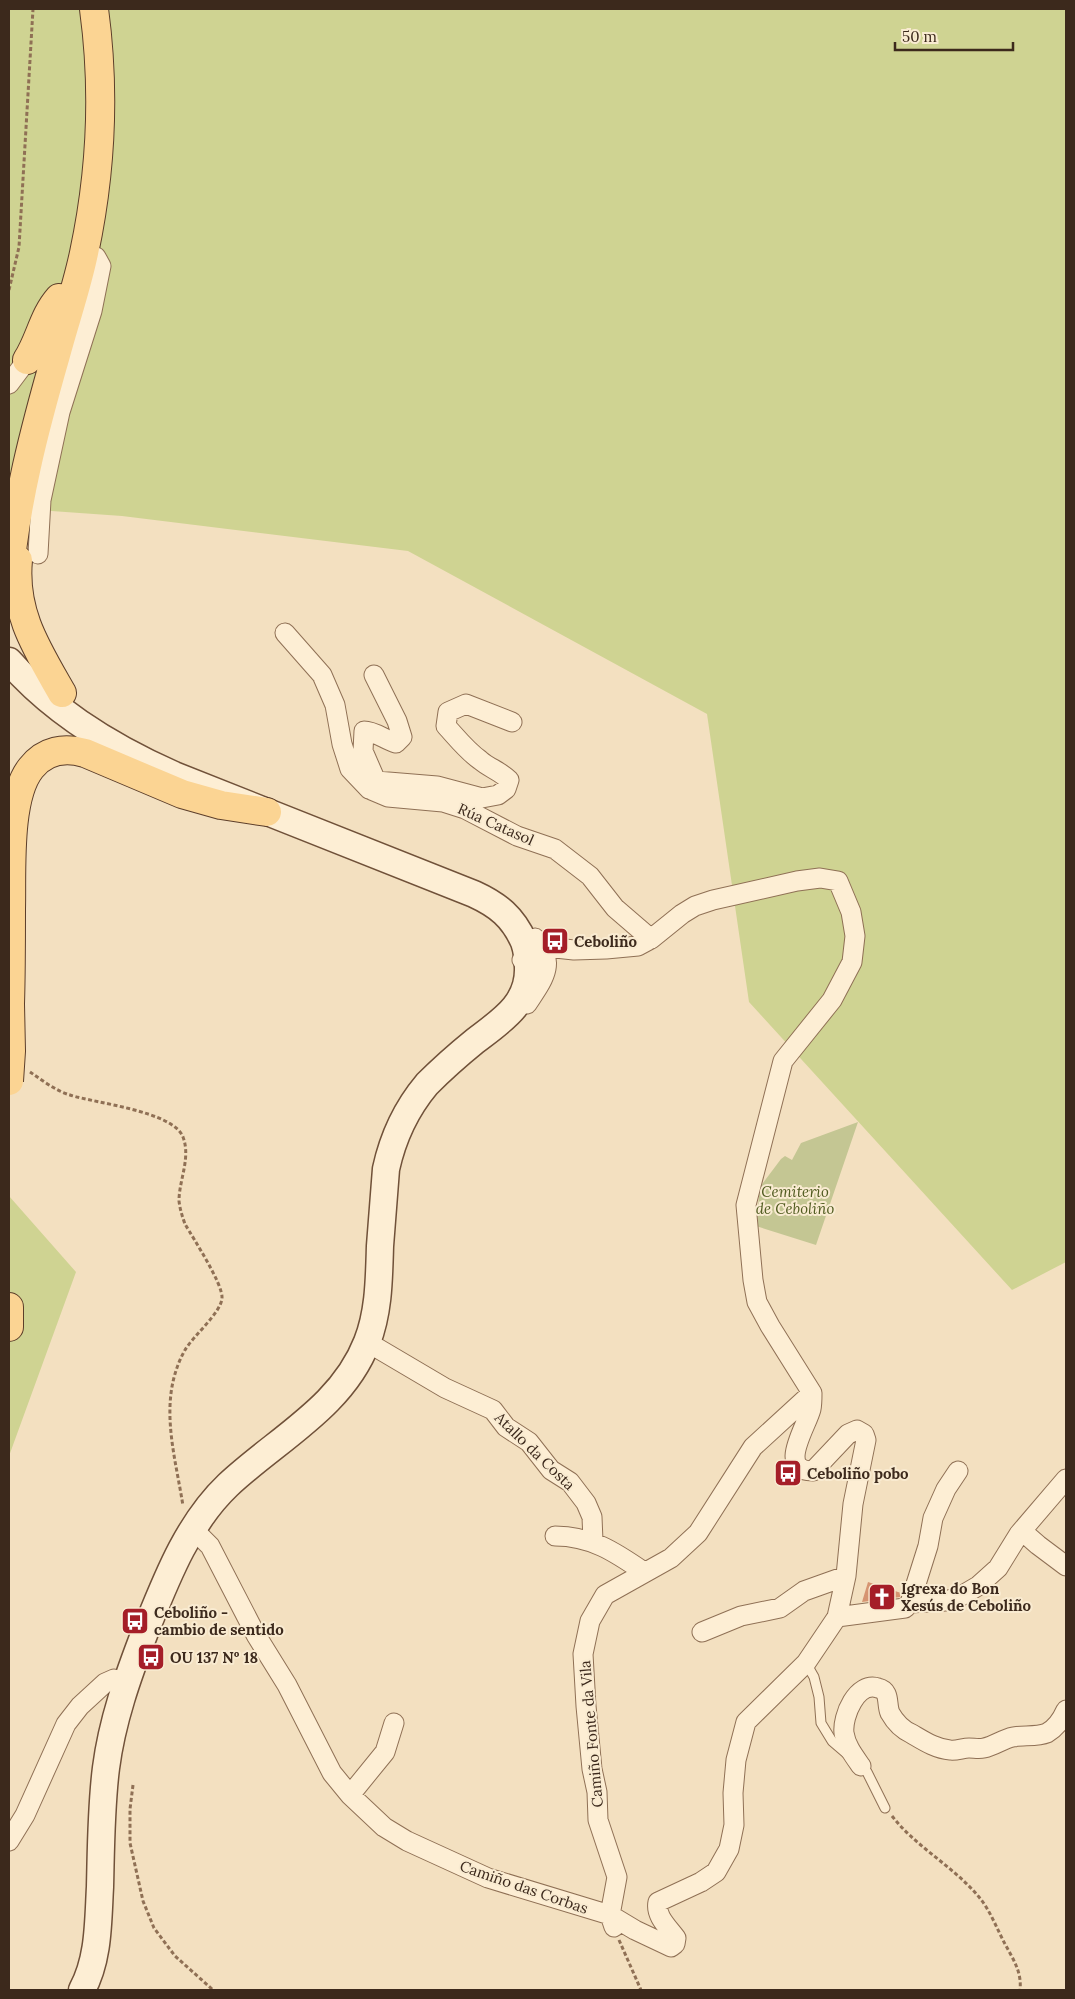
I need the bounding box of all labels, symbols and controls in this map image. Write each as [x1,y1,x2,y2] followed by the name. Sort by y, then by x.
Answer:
[895,20,1012,52] scale bar
[902,27,937,46] text: 50 m
[455,799,537,849] street label: Rúa Catasol
[540,926,570,956] bus stop icon: Ceboliño
[574,932,638,951] place label: Ceboliño
[756,1182,834,1218] park label: Cemiterio de Ceboliño
[490,1407,579,1494] street label: Atallo da Costa
[773,1458,803,1488] bus stop icon: Ceboliño pobo
[807,1464,909,1483] place label: Ceboliño pobo
[901,1579,1032,1615] place label: Igrexa do Bon Xesús de Ceboliño
[867,1582,897,1612] church icon: Igrexa do Bon Xesús de Ceboliño
[154,1603,284,1639] place label: Ceboliño - cambio de sentido
[120,1606,150,1636] bus stop icon: Ceboliño - cambio de sentido
[136,1642,166,1672] bus stop icon: OU 137 Nº 18
[170,1648,258,1667] place label: OU 137 Nº 18
[575,1659,607,1808] street label: Camiño Fonte da Vila
[457,1856,591,1918] street label: Camiño das Corbas

